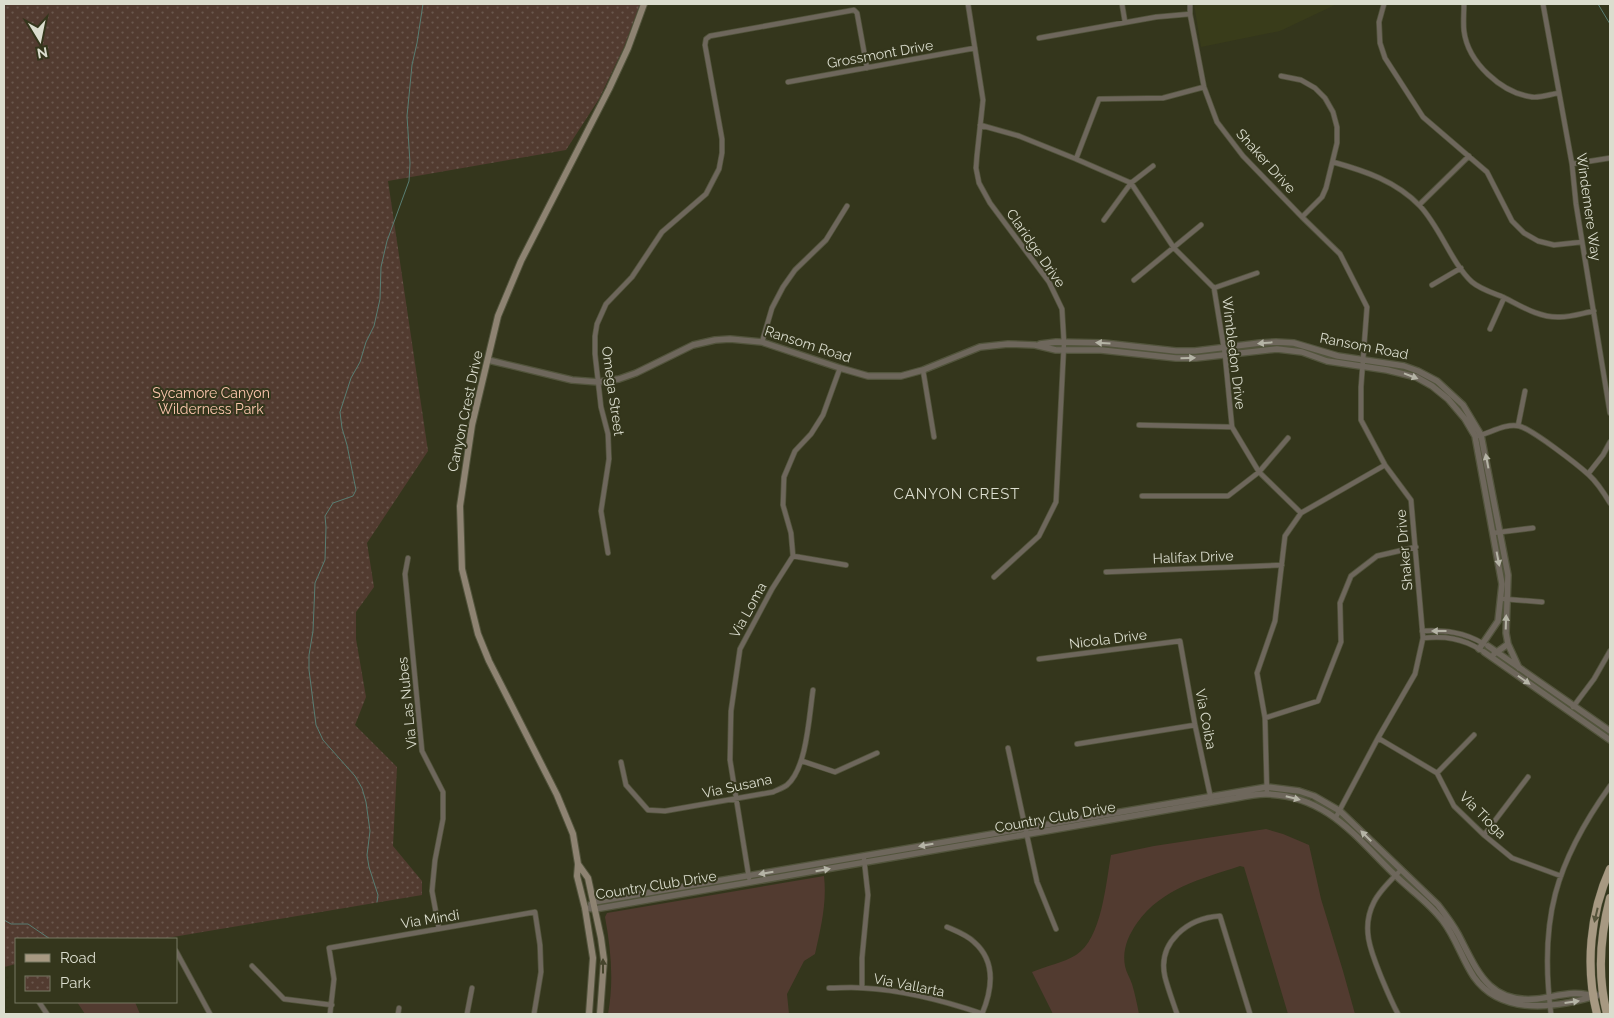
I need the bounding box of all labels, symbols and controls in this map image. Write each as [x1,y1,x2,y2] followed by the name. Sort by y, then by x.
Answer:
[15,15,65,65] north arrow
[826,37,934,71] street label: Grossmont Drive
[36,44,49,62] text: N
[1233,126,1299,196] street label: Shaker Drive
[1574,152,1605,262] street label: Windemere Way
[1003,206,1069,290] street label: Claridge Drive
[1219,296,1249,410] street label: Wimbledon Drive
[763,322,853,366] street label: Ransom Road
[1318,330,1410,362] street label: Ransom Road
[1095,339,1111,347] one-way arrow
[1256,339,1272,347] one-way arrow
[599,345,627,437] street label: Omega Street
[444,349,486,473] street label: Canyon Crest Drive
[1180,354,1196,362] one-way arrow
[1404,372,1418,380] one-way arrow
[152,385,270,417] park label: Sycamore Canyon Wilderness Park
[1483,453,1491,469] one-way arrow
[894,485,1020,503] district label: CANYON CREST
[1392,509,1416,591] street label: Shaker Drive
[1152,548,1234,566] street label: Halifax Drive
[1495,551,1503,567] one-way arrow
[726,580,770,640] street label: Via Loma
[1502,614,1510,630] one-way arrow
[1068,626,1148,652] street label: Nicola Drive
[1431,627,1447,635] one-way arrow
[394,656,420,750] street label: Via Las Nubes
[1517,675,1530,686] one-way arrow
[1192,688,1220,750] street label: Via Coiba
[701,771,773,801] street label: Via Susana
[1456,788,1510,842] street label: Via Tioga
[1286,794,1301,802] one-way arrow
[993,799,1117,835] street label: Country Club Drive
[1360,830,1372,842] one-way arrow
[918,842,934,850] one-way arrow
[815,865,831,873] one-way arrow
[594,868,718,902] street label: Country Club Drive
[757,869,773,877] one-way arrow
[400,906,460,932] street label: Via Mindi
[1592,908,1600,923] one-way arrow
[15,938,178,1003] legend
[60,949,96,967] text: Road
[599,957,607,973] one-way arrow
[872,970,946,1000] street label: Via Vallarta
[60,974,91,992] text: Park
[1565,998,1581,1006] one-way arrow

